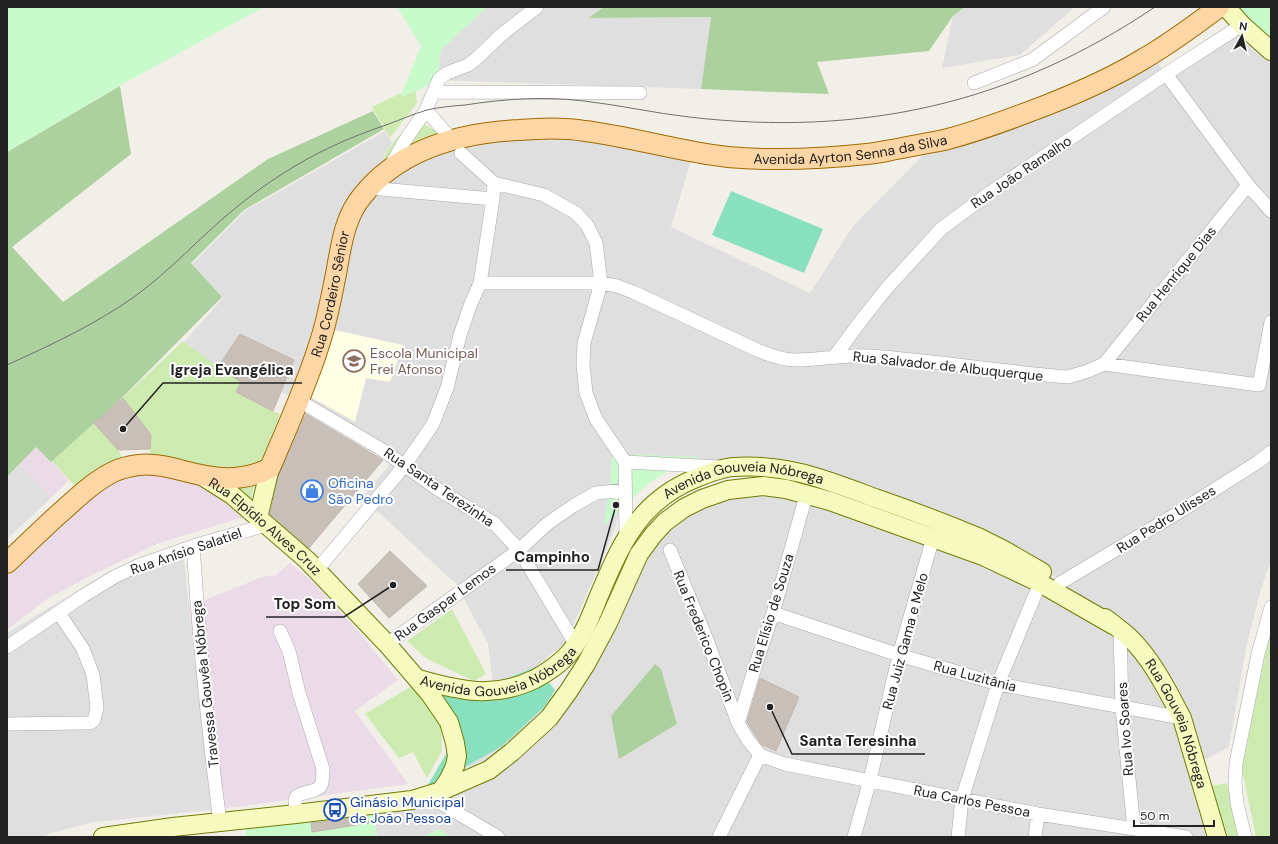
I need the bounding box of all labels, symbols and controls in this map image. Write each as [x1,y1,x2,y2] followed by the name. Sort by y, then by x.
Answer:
[1222,16,1262,56] north arrow
[1238,19,1248,34] text: N
[753,131,949,168] street label: Avenida Ayrton Senna da Silva
[967,132,1075,212] street label: Rua João Ramalho
[1132,223,1220,325] street label: Rua Henrique Dias
[307,229,353,359] street label: Rua Cordeiro Sênior
[370,344,478,378] place label: Escola Municipal Frei Afonso
[852,347,1044,385] street label: Rua Salvador de Albuquerque
[341,348,367,374] school or university icon: Escola Municipal Frei Afonso
[163,356,302,383] callout: Igreja Evangélica
[171,360,293,380] text: Igreja Evangélica
[380,443,498,531] street label: Rua Santa Terezinha
[659,457,826,503] street label: Avenida Gouveia Nóbrega
[205,474,326,579] street label: Rua Elpídio Alves Cruz
[328,474,393,508] place label: Oficina São Pedro
[299,478,325,504] shop icon: Oficina São Pedro
[1113,481,1219,557] street label: Rua Pedro Ulisses
[128,523,244,579] street label: Rua Anísio Salatiel
[506,543,598,570] callout: Campinho
[514,547,590,567] text: Campinho
[744,551,798,675] street label: Rua Elísio de Souza
[391,559,499,645] street label: Rua Gaspar Lemos
[669,568,739,704] street label: Rua Frederico Chopin
[878,571,932,711] street label: Rua Juiz Gama e Melo
[266,590,344,617] callout: Top Som
[274,594,336,614] text: Top Som
[187,599,223,769] street label: Travessa Gouvêa Nóbrega
[418,643,580,700] street label: Avenida Gouveia Nóbrega
[1141,655,1211,790] street label: Rua Gouveia Nóbrega
[932,656,1018,696] street label: Rua Luzitânia
[1113,682,1137,776] street label: Rua Ivo Soares
[792,727,925,754] callout: Santa Teresinha
[799,731,917,751] text: Santa Teresinha
[912,781,1032,821] street label: Rua Carlos Pessoa
[350,793,464,827] place label: Ginásio Municipal de João Pessoa
[322,797,348,823] bus stop icon: Ginásio Municipal de João Pessoa
[1134,802,1214,828] scale bar
[1140,808,1169,824] text: 50 m

